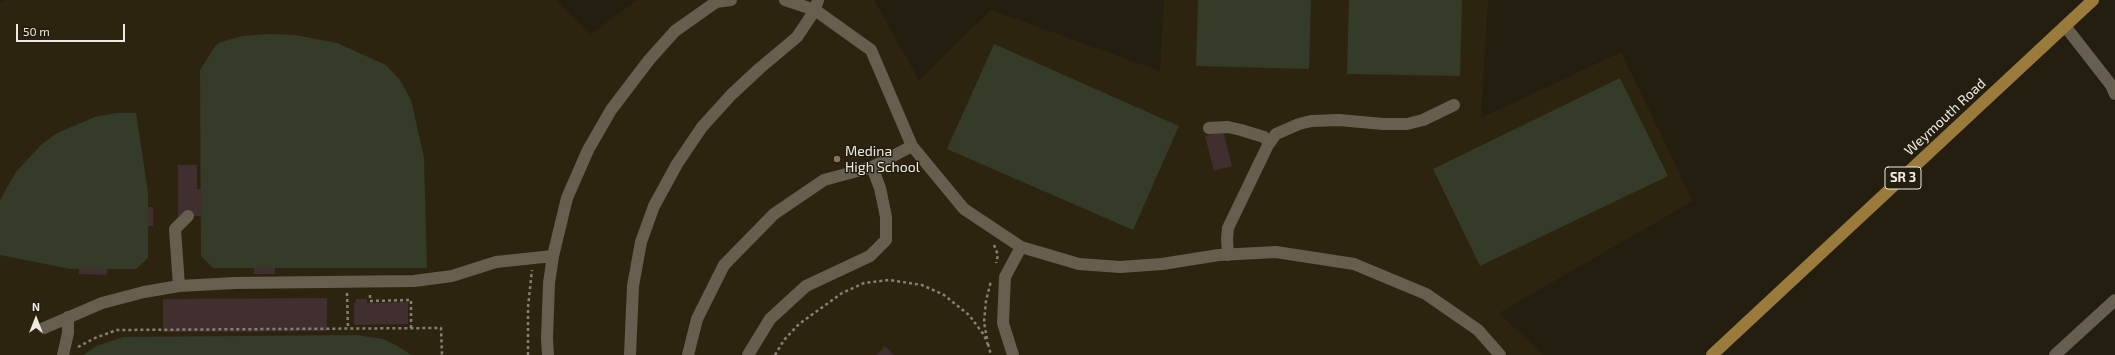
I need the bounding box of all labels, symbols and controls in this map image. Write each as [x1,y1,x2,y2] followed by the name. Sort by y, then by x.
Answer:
[18,16,127,42] scale bar
[23,24,50,38] text: 50 m
[1901,75,1989,159] street label: Weymouth Road
[845,143,920,176] place label: Medina High School
[832,154,842,164] marker: Medina High School
[1885,167,1921,189] road number: SR 3
[16,299,56,339] north arrow
[32,300,40,313] text: N

